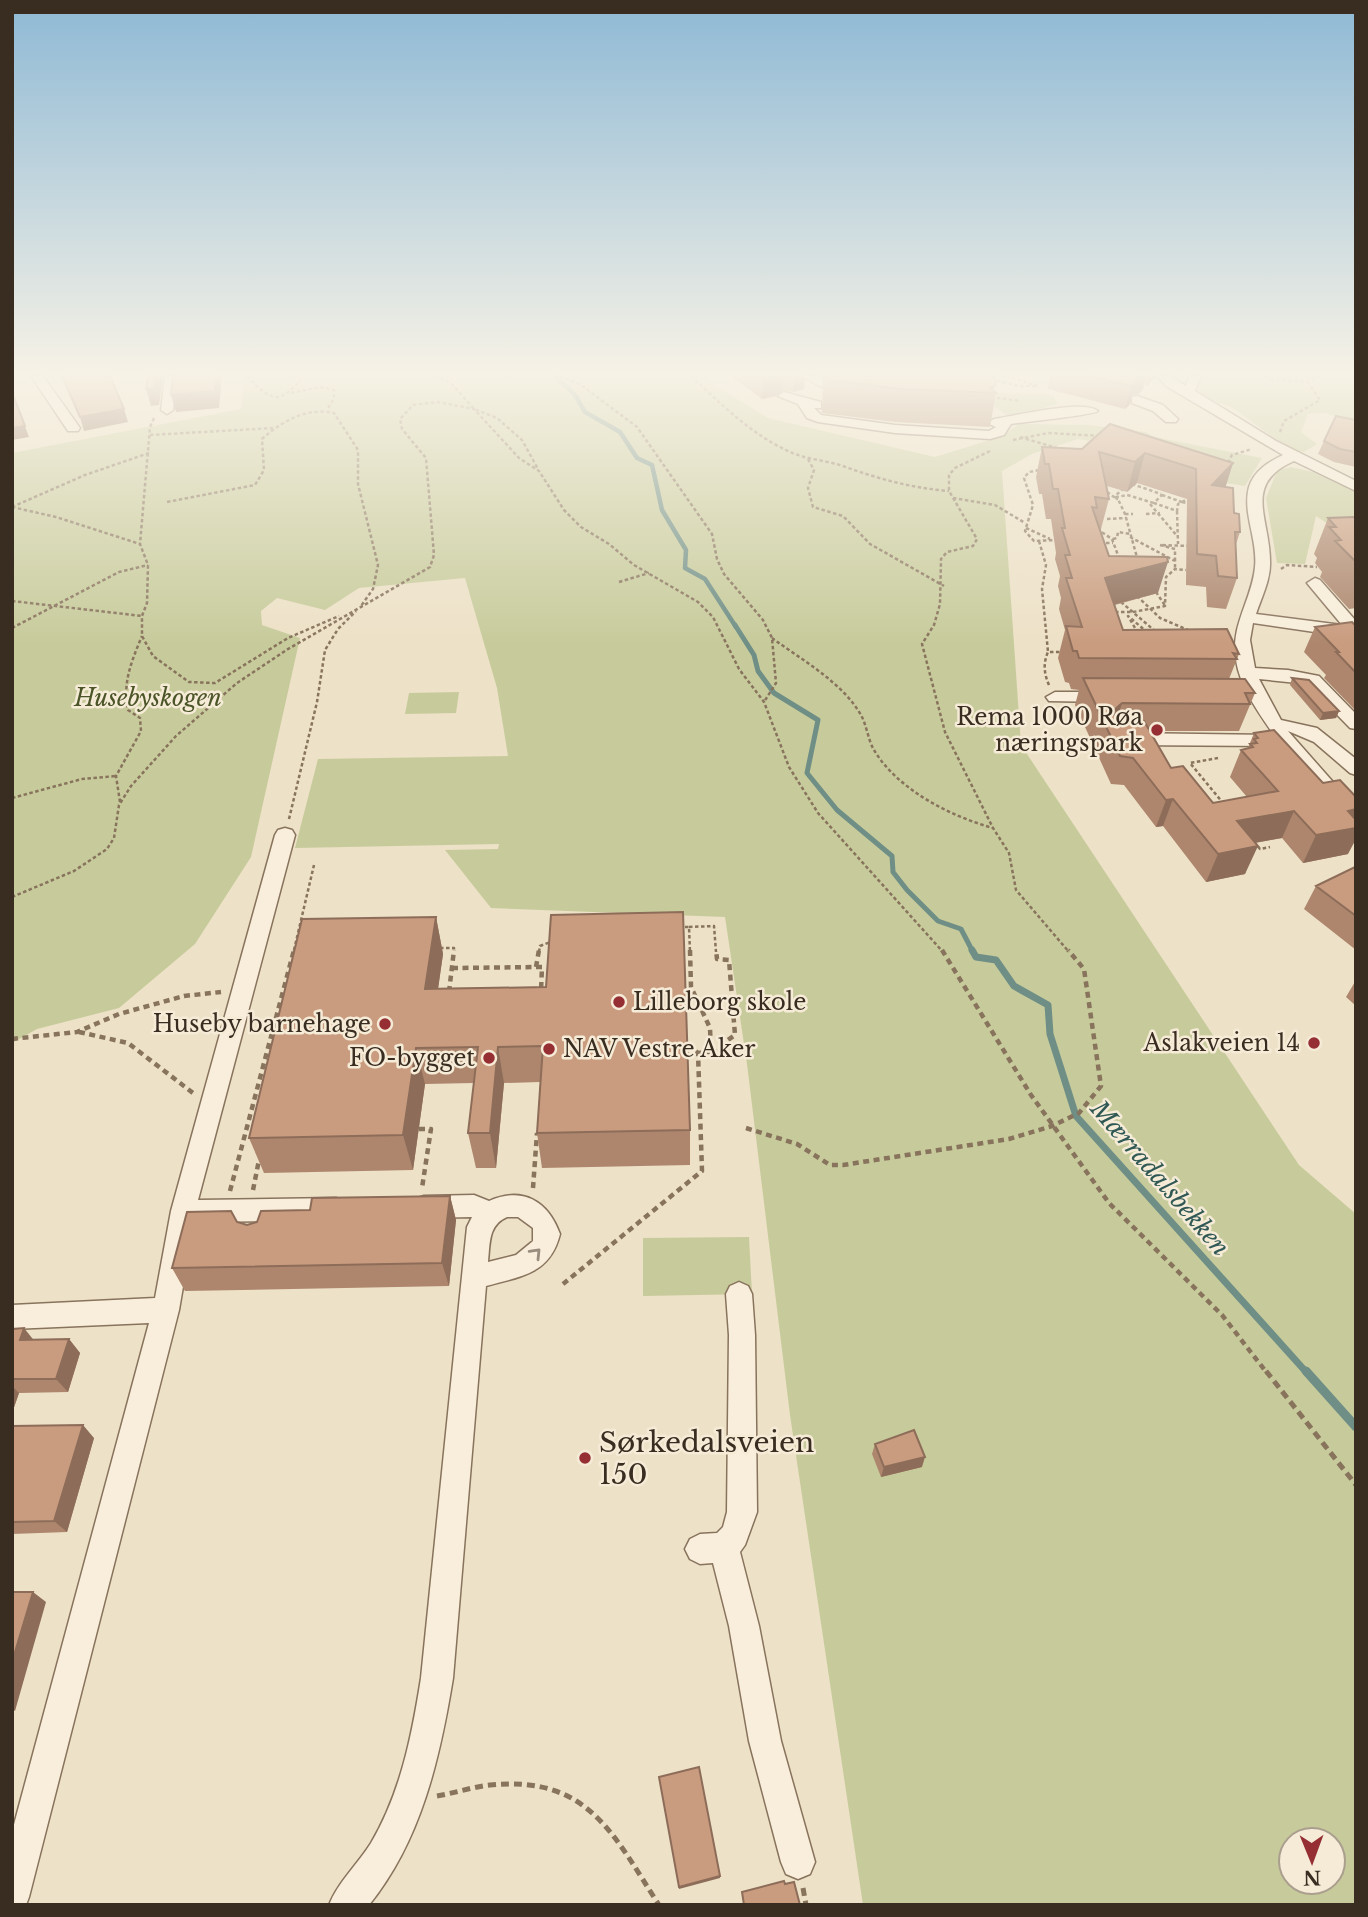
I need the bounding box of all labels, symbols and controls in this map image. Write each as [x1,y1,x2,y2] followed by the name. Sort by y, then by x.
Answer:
[73,684,222,712] park label: Husebyskogen
[956,703,1144,757] place label: Rema 1000 Røa næringspark
[1149,722,1165,738] marker: Rema 1000 Røa næringspark
[633,988,806,1016] place label: Lilleborg skole
[611,994,627,1010] marker: Lilleborg skole
[153,1010,371,1038] place label: Huseby barnehage
[377,1016,393,1032] marker: Huseby barnehage
[1143,1029,1300,1057] place label: Aslakveien 14
[563,1035,755,1063] place label: NAV Vestre Aker
[1306,1035,1322,1051] marker: Aslakveien 14
[541,1041,557,1057] marker: NAV Vestre Aker
[349,1044,475,1072] place label: FO-bygget
[481,1050,497,1066] marker: FO-bygget
[1084,1094,1235,1262] water label: Mærradalsbekken
[528,1249,541,1262] one-way arrow
[599,1425,814,1492] place label: Sørkedalsveien 150
[577,1450,593,1466] marker: Sørkedalsveien 150
[1277,1826,1347,1896] north arrow
[1303,1866,1321,1889] text: N

